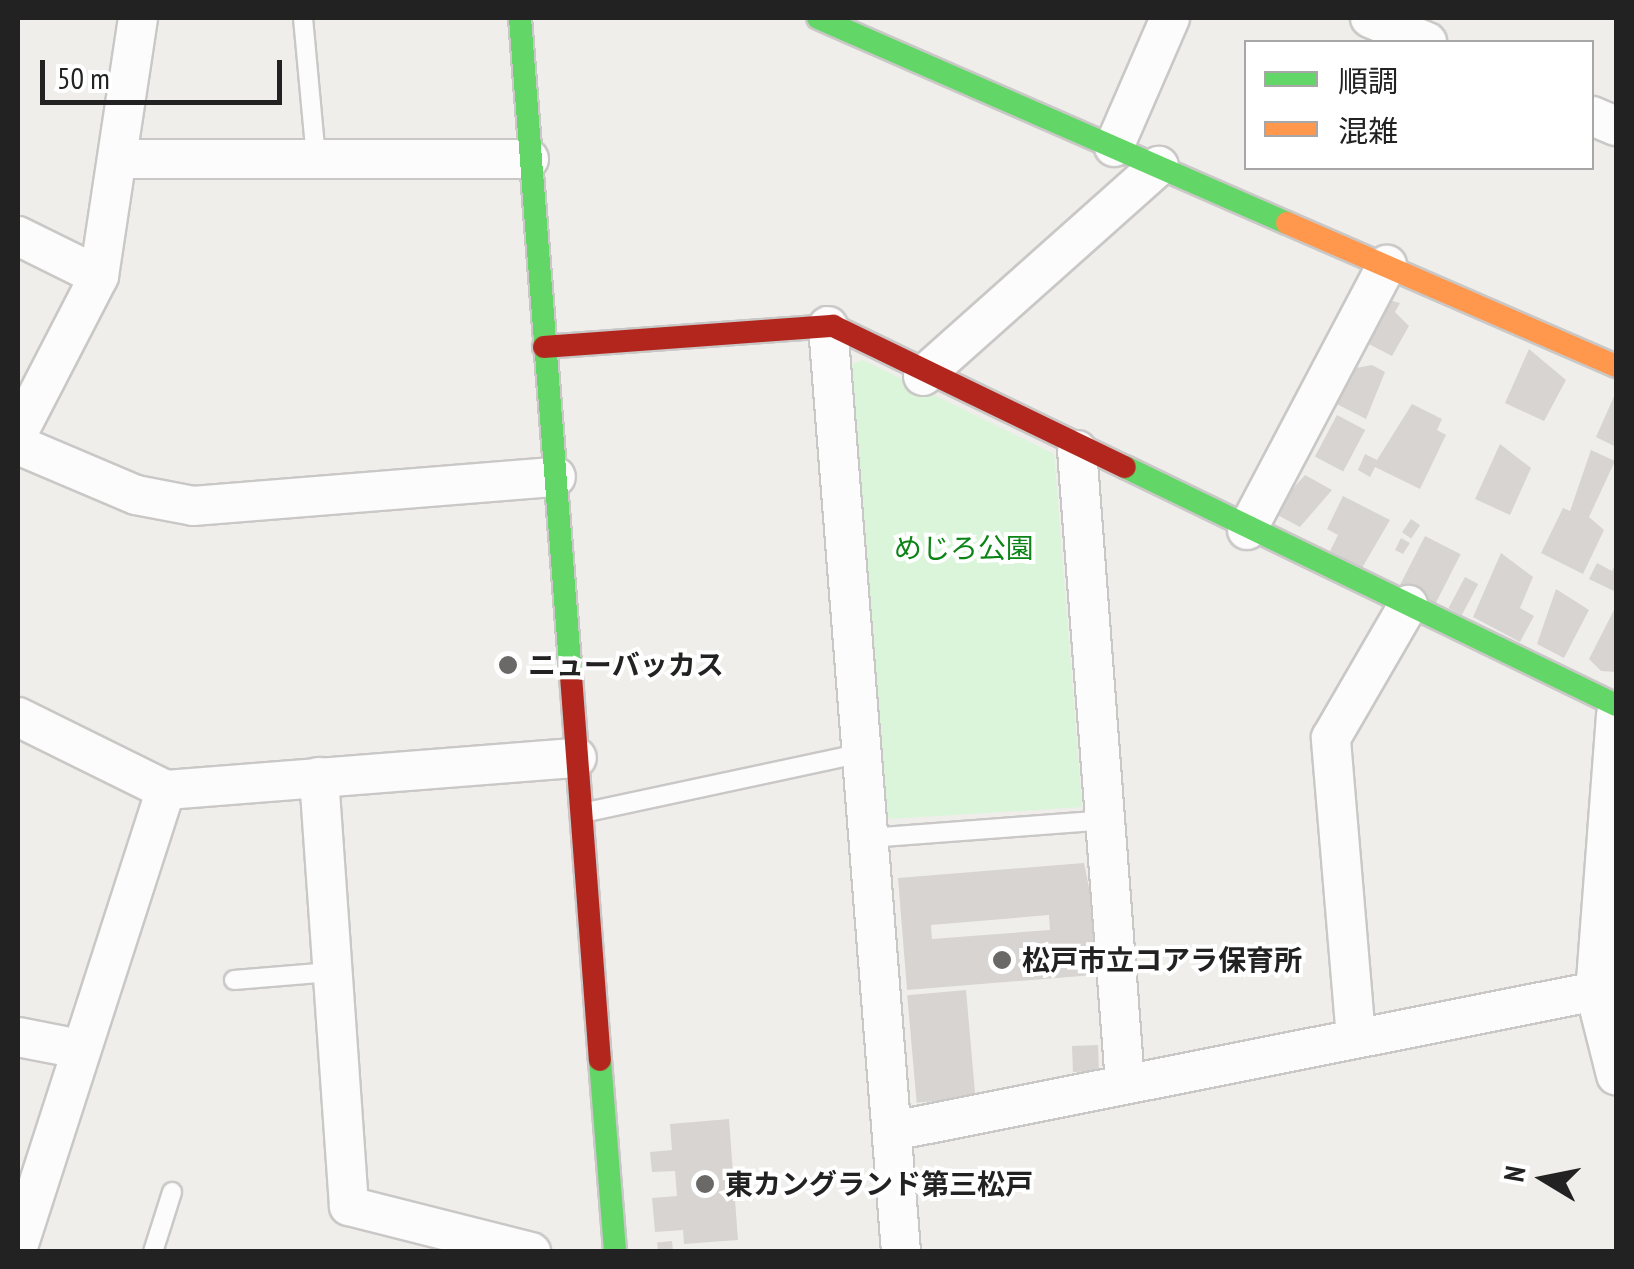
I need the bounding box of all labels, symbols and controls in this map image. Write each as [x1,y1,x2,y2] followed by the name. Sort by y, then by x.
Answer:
[45,40,288,102] scale bar
[1244,40,1594,170] legend
[57,58,110,97] text: 50 m
[1338,61,1398,100] text: 順調
[1338,111,1398,150] text: 混雑
[894,531,1034,565] park label: めじろ公園
[528,648,724,682] place label: ニューバッカス
[497,654,519,676] marker: ニューバッカス
[1022,943,1302,977] place label: 松戸市立コアラ保育所
[991,949,1013,971] marker: 松戸市立コアラ保育所
[1494,1129,1594,1229] north arrow
[1494,1163,1533,1184] text: N
[725,1167,1033,1201] place label: 東カングランド第三松戸
[694,1173,716,1195] marker: 東カングランド第三松戸

